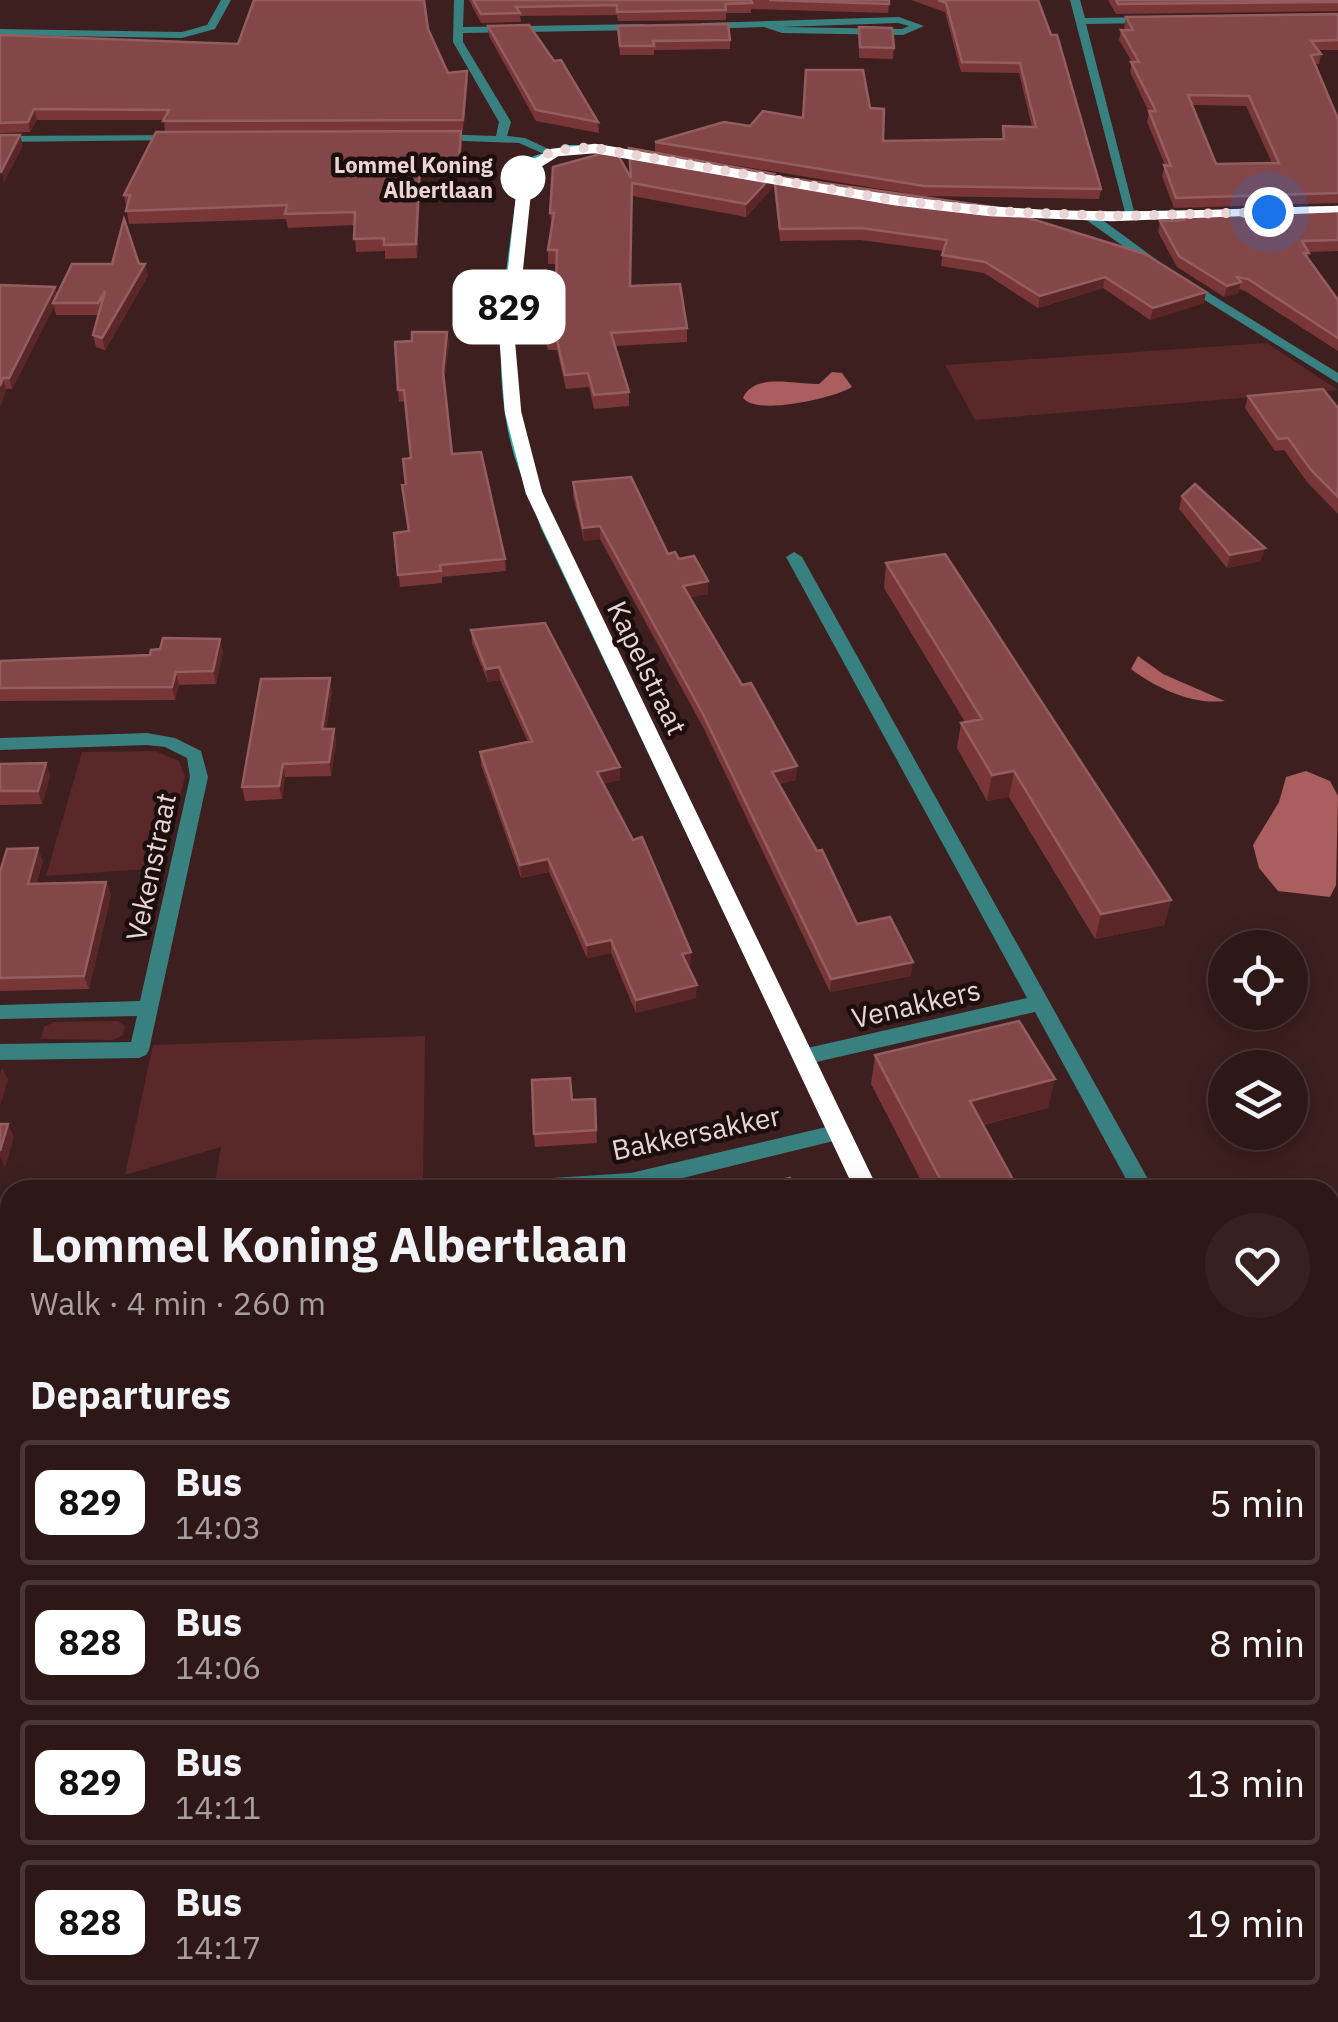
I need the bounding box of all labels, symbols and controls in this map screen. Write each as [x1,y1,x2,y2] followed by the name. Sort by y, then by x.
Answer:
[334,150,494,204] place label: Lommel Koning Albertlaan
[502,157,544,199] marker: Lommel Koning Albertlaan
[1244,187,1294,237] your location
[452,274,566,340] line badge: 829
[477,284,541,330] text: 829
[599,595,696,741] street label: Kapelstraat
[117,790,184,944] street label: Vekenstraat
[1208,930,1308,1150] map controls
[1208,930,1308,1030] button: locate
[848,971,984,1036] street label: Venakkers
[1208,1050,1308,1150] button: layers
[608,1097,783,1168] street label: Bakkersakker
[30,1213,628,1275] text: Lommel Koning Albertlaan
[1205,1213,1310,1318] button: heart
[30,1282,326,1324] text: Walk · 4 min · 260 m
[30,1370,231,1419] text: Departures
[175,1457,242,1506] text: Bus
[1209,1478,1305,1527] text: 5 min
[58,1479,122,1525] text: 829
[175,1506,261,1548] text: 14:03
[175,1597,242,1646] text: Bus
[1209,1618,1305,1667] text: 8 min
[58,1619,122,1665] text: 828
[175,1646,261,1688] text: 14:06
[175,1737,242,1786] text: Bus
[1186,1758,1305,1807] text: 13 min
[58,1759,122,1805] text: 829
[175,1786,261,1828] text: 14:11
[175,1877,242,1926] text: Bus
[1186,1898,1305,1947] text: 19 min
[58,1899,122,1945] text: 828
[175,1926,261,1968] text: 14:17

